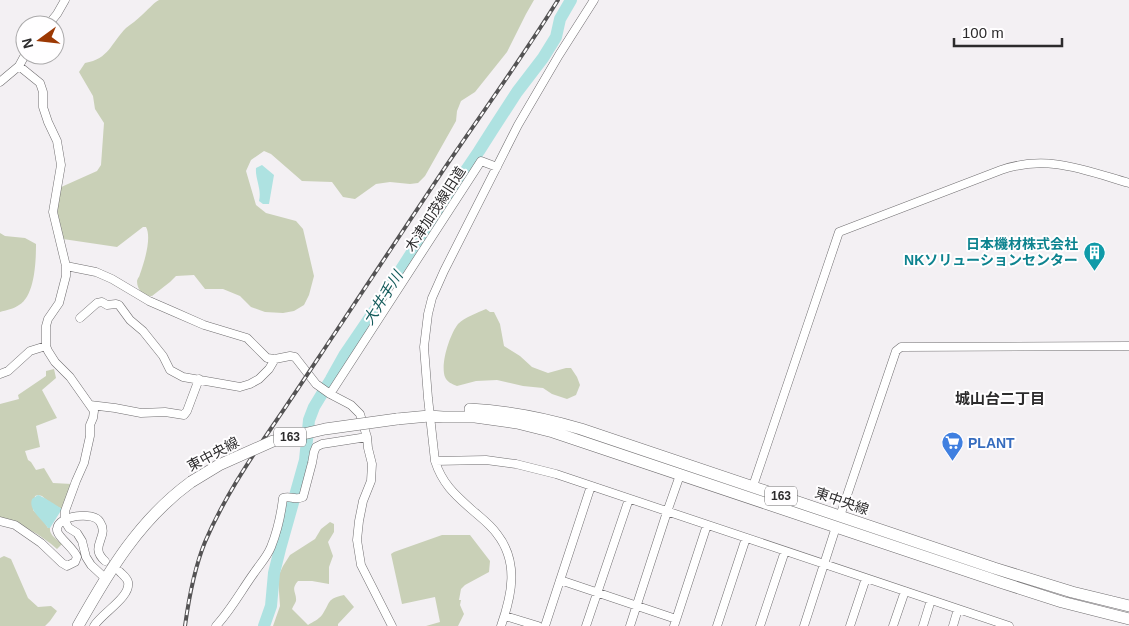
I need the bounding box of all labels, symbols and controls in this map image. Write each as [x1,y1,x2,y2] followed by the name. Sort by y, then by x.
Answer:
[15,15,65,65] north arrow
[954,15,1062,47] scale bar
[962,24,1004,41] text: 100 m
[18,36,36,50] text: N
[402,164,468,254] street label: 木津加茂線旧道
[904,236,1078,268] place label: 日本機材株式会社 NKソリューションセンター
[1082,240,1106,271] building icon: 日本機材株式会社 NKソリューションセンター
[359,266,407,328] water label: 大井手川
[955,390,1045,407] district label: 城山台二丁目
[274,428,306,447] road number: 163
[940,431,964,462] supermarket icon: PLANT
[185,434,241,474] street label: 東中央線
[968,435,1015,451] place label: PLANT
[813,484,871,518] street label: 東中央線
[765,486,797,506] road number: 163

